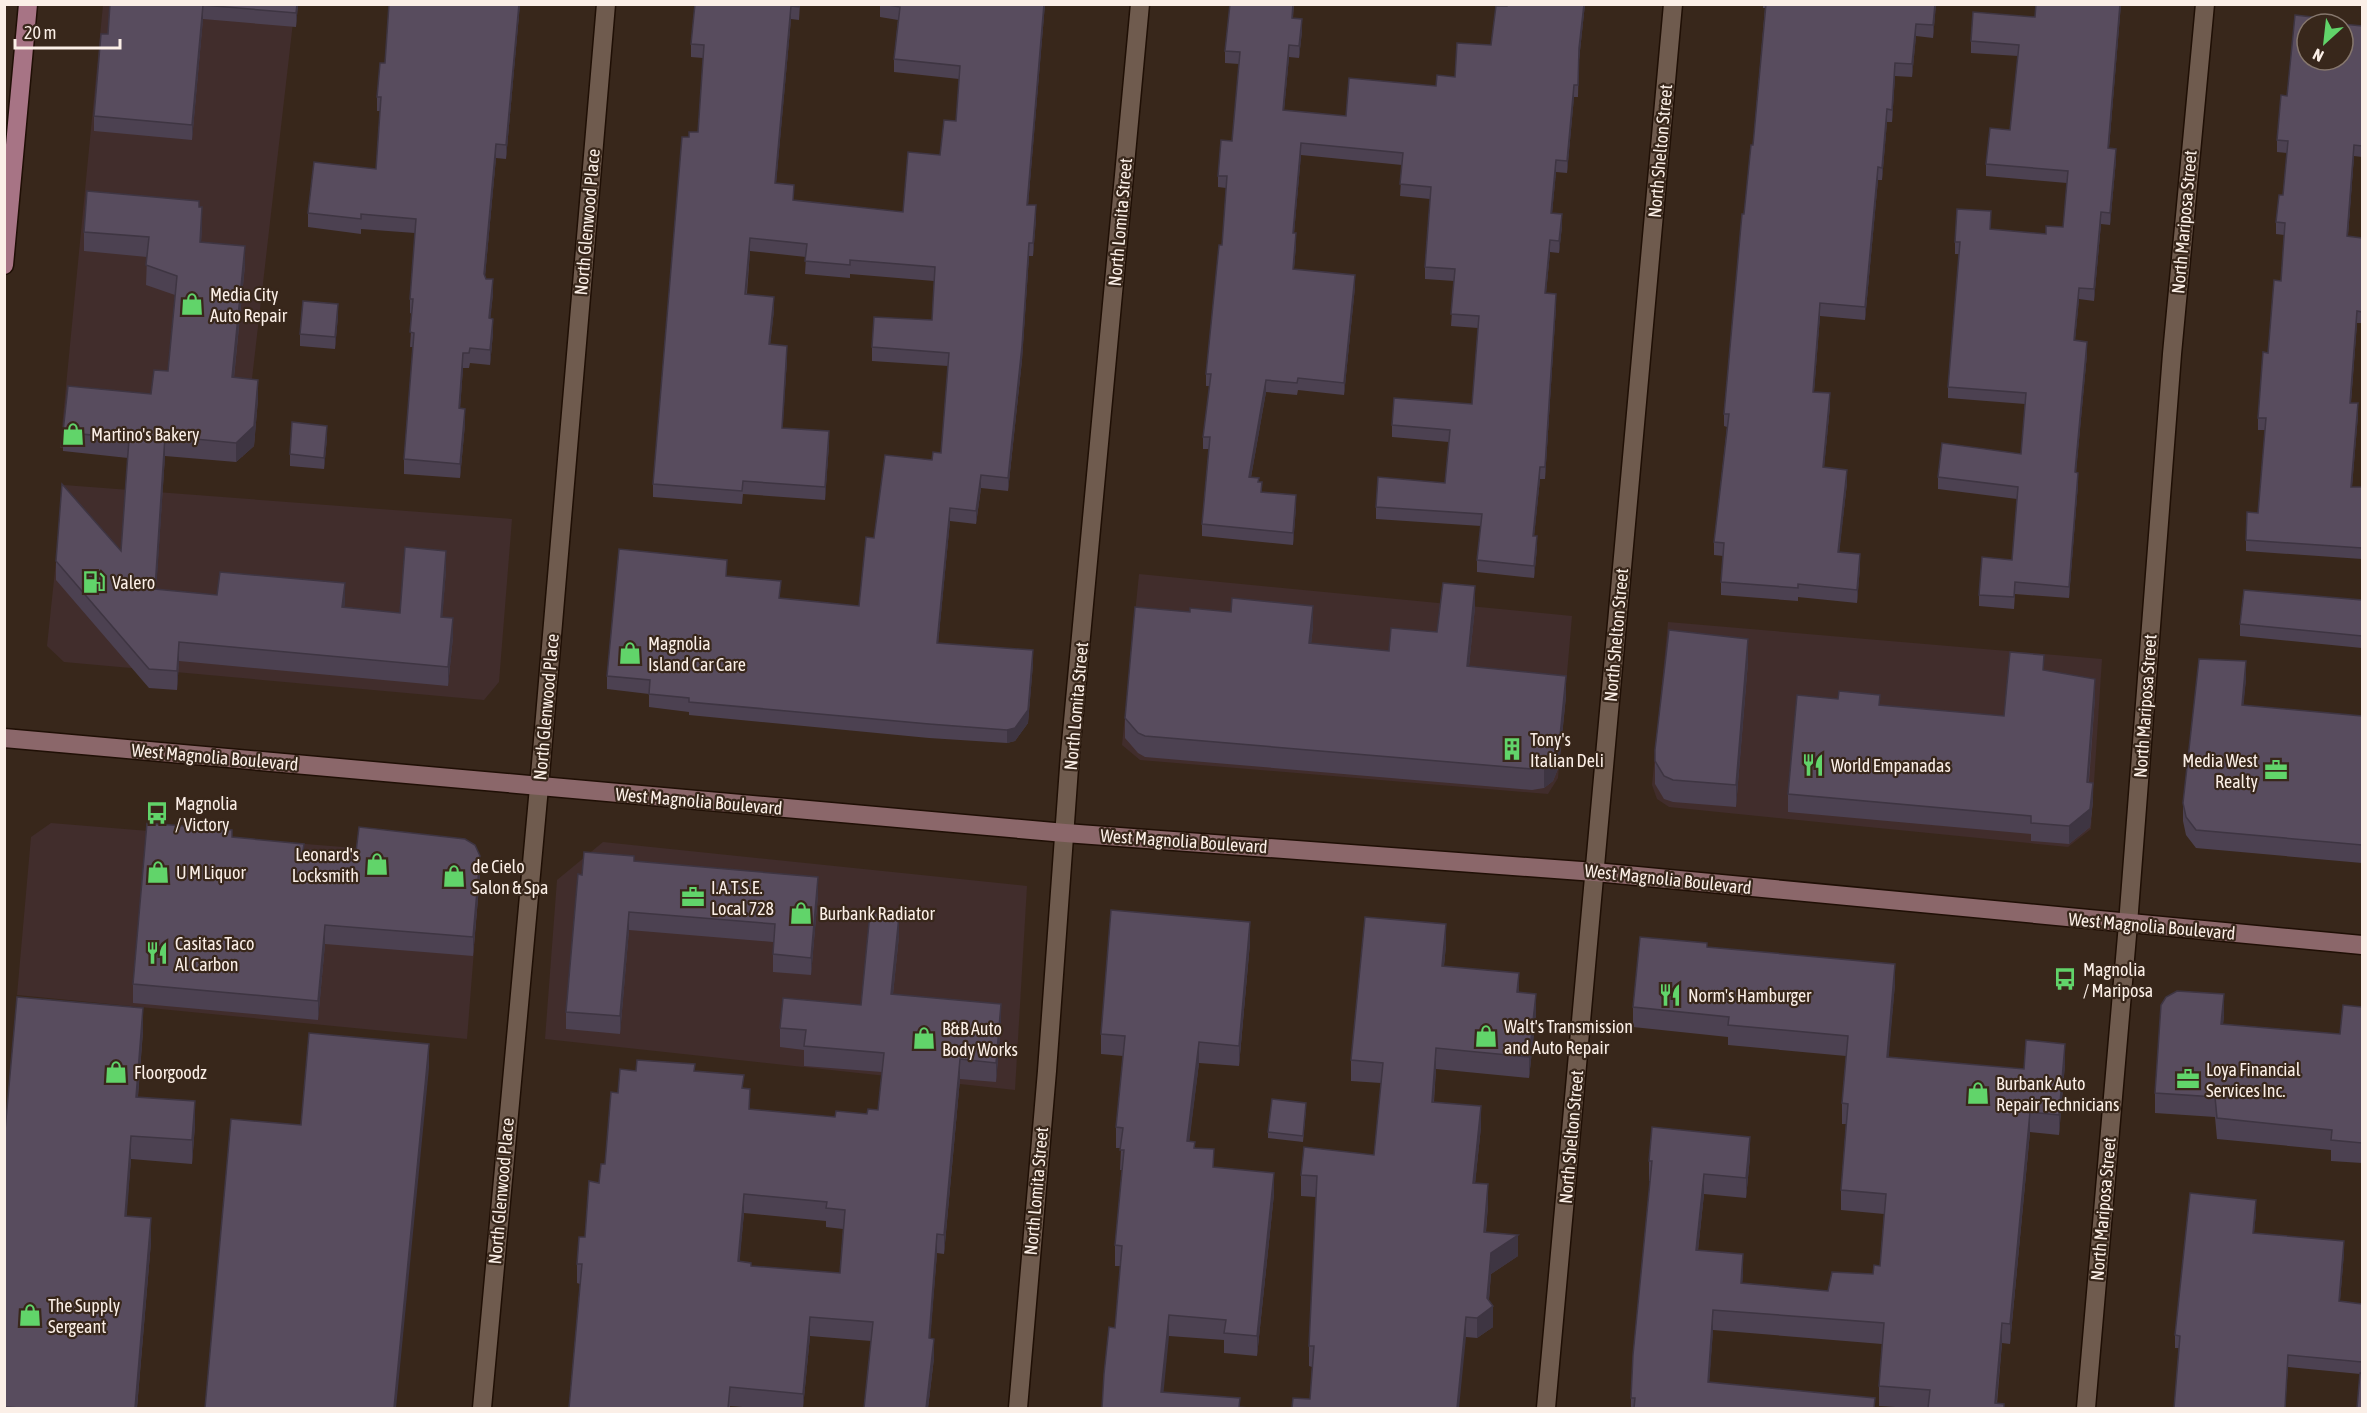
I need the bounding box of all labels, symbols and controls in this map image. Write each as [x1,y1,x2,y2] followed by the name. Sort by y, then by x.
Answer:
[15,12,120,50] scale bar
[2295,12,2355,72] north arrow
[24,22,56,43] text: 20 m
[2310,45,2326,66] text: N
[1644,83,1676,219] street label: North Shelton Street
[570,148,604,296] street label: North Glenwood Place
[2167,149,2201,295] street label: North Mariposa Street
[1104,157,1136,287] street label: North Lomita Street
[210,284,288,326] place label: Media City Auto Repair
[179,291,205,317] shop icon: Media City Auto Repair
[60,421,86,447] shop icon: Martino's Bakery
[91,424,200,445] place label: Martino's Bakery
[1600,567,1632,703] street label: North Shelton Street
[81,569,107,595] fuel station icon: Valero
[112,572,155,593] place label: Valero
[529,633,563,781] street label: North Glenwood Place
[648,633,746,675] place label: Magnolia Island Car Care
[2129,633,2161,779] street label: North Mariposa Street
[617,640,643,666] shop icon: Magnolia Island Car Care
[1060,641,1092,771] street label: North Lomita Street
[1530,729,1604,771] place label: Tony's Italian Deli
[1499,736,1525,762] building icon: Tony's Italian Deli
[131,739,299,775] street label: West Magnolia Boulevard
[2182,750,2258,792] place label: Media West Realty
[1800,752,1826,778] restaurant icon: World Empanadas
[1831,755,1951,776] place label: World Empanadas
[2263,757,2289,783] office icon: Media West Realty
[615,783,783,819] street label: West Magnolia Boulevard
[175,793,238,835] place label: Magnolia / Victory
[144,800,170,826] bus stop icon: Magnolia / Victory
[1100,825,1268,857] street label: West Magnolia Boulevard
[292,844,359,886] place label: Leonard's Locksmith
[364,851,390,877] shop icon: Leonard's Locksmith
[472,856,548,898] place label: de Cielo Salon & Spa
[145,859,171,885] shop icon: U M Liquor
[1584,860,1752,898] street label: West Magnolia Boulevard
[176,862,246,883] place label: U M Liquor
[441,863,467,889] shop icon: de Cielo Salon & Spa
[711,877,774,919] place label: I.A.T.S.E. Local 728
[680,884,706,910] office icon: I.A.T.S.E. Local 728
[788,900,814,926] shop icon: Burbank Radiator
[819,903,935,924] place label: Burbank Radiator
[2068,908,2236,944] street label: West Magnolia Boulevard
[175,933,254,975] place label: Casitas Taco Al Carbon
[144,940,170,966] restaurant icon: Casitas Taco Al Carbon
[2083,959,2153,1001] place label: Magnolia / Mariposa
[2052,966,2078,992] bus stop icon: Magnolia / Mariposa
[1657,982,1683,1008] restaurant icon: Norm's Hamburger
[1688,985,1812,1006] place label: Norm's Hamburger
[1504,1016,1633,1058] place label: Walt's Transmission and Auto Repair
[942,1018,1018,1060] place label: B&B Auto Body Works
[1473,1023,1499,1049] shop icon: Walt's Transmission and Auto Repair
[911,1025,937,1051] shop icon: B&B Auto Body Works
[103,1059,129,1085] shop icon: Floorgoodz
[2206,1059,2301,1101] place label: Loya Financial Services Inc.
[134,1062,207,1083] place label: Floorgoodz
[2175,1066,2201,1092] office icon: Loya Financial Services Inc.
[1555,1069,1587,1205] street label: North Shelton Street
[1996,1073,2119,1115] place label: Burbank Auto Repair Technicians
[1965,1080,1991,1106] shop icon: Burbank Auto Repair Technicians
[484,1117,518,1265] street label: North Glenwood Place
[1020,1126,1052,1256] street label: North Lomita Street
[2086,1136,2120,1282] street label: North Mariposa Street
[48,1295,120,1337] place label: The Supply Sergeant
[17,1302,43,1328] shop icon: The Supply Sergeant

